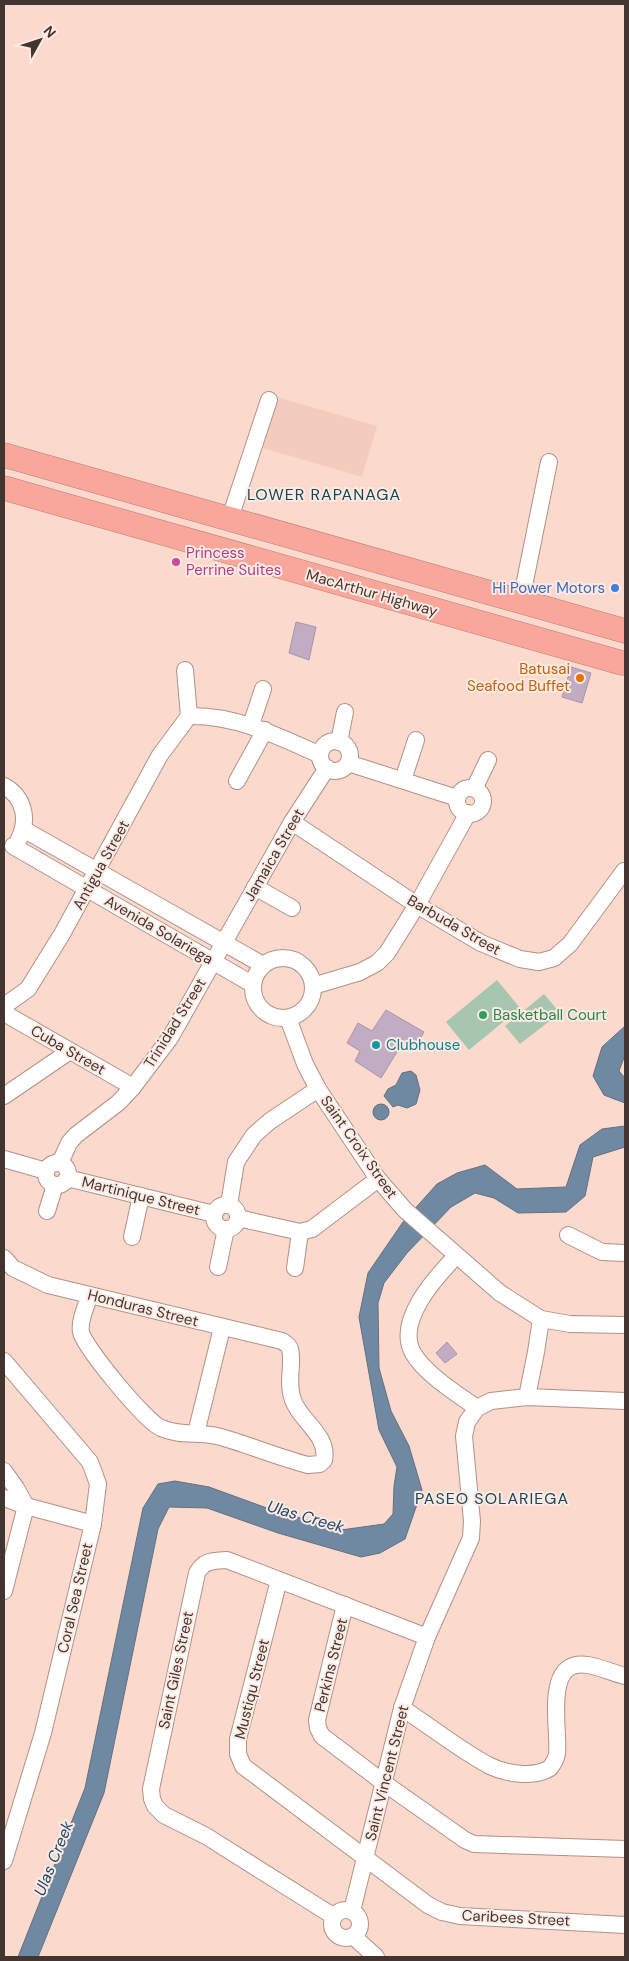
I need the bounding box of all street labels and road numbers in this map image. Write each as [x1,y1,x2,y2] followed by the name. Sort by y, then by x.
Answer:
[304,565,441,622] street label: MacArthur Highway
[239,805,309,905] street label: Jamaica Street
[68,816,134,913] street label: Antigua Street
[404,890,504,960] street label: Barbuda Street
[101,891,217,969] street label: Avenida Solariega
[139,974,211,1072] street label: Trinidad Street
[27,1020,109,1080] street label: Cuba Street
[316,1092,402,1203] street label: Saint Croix Street
[80,1172,202,1220] street label: Martinique Street
[86,1285,201,1331] street label: Honduras Street
[53,1541,97,1655] street label: Coral Sea Street
[154,1609,198,1731] street label: Saint Giles Street
[310,1616,352,1714] street label: Perkins Street
[230,1637,274,1741] street label: Mustiqu Street
[360,1703,414,1843] street label: Saint Vincent Street
[461,1905,571,1931] street label: Caribees Street

